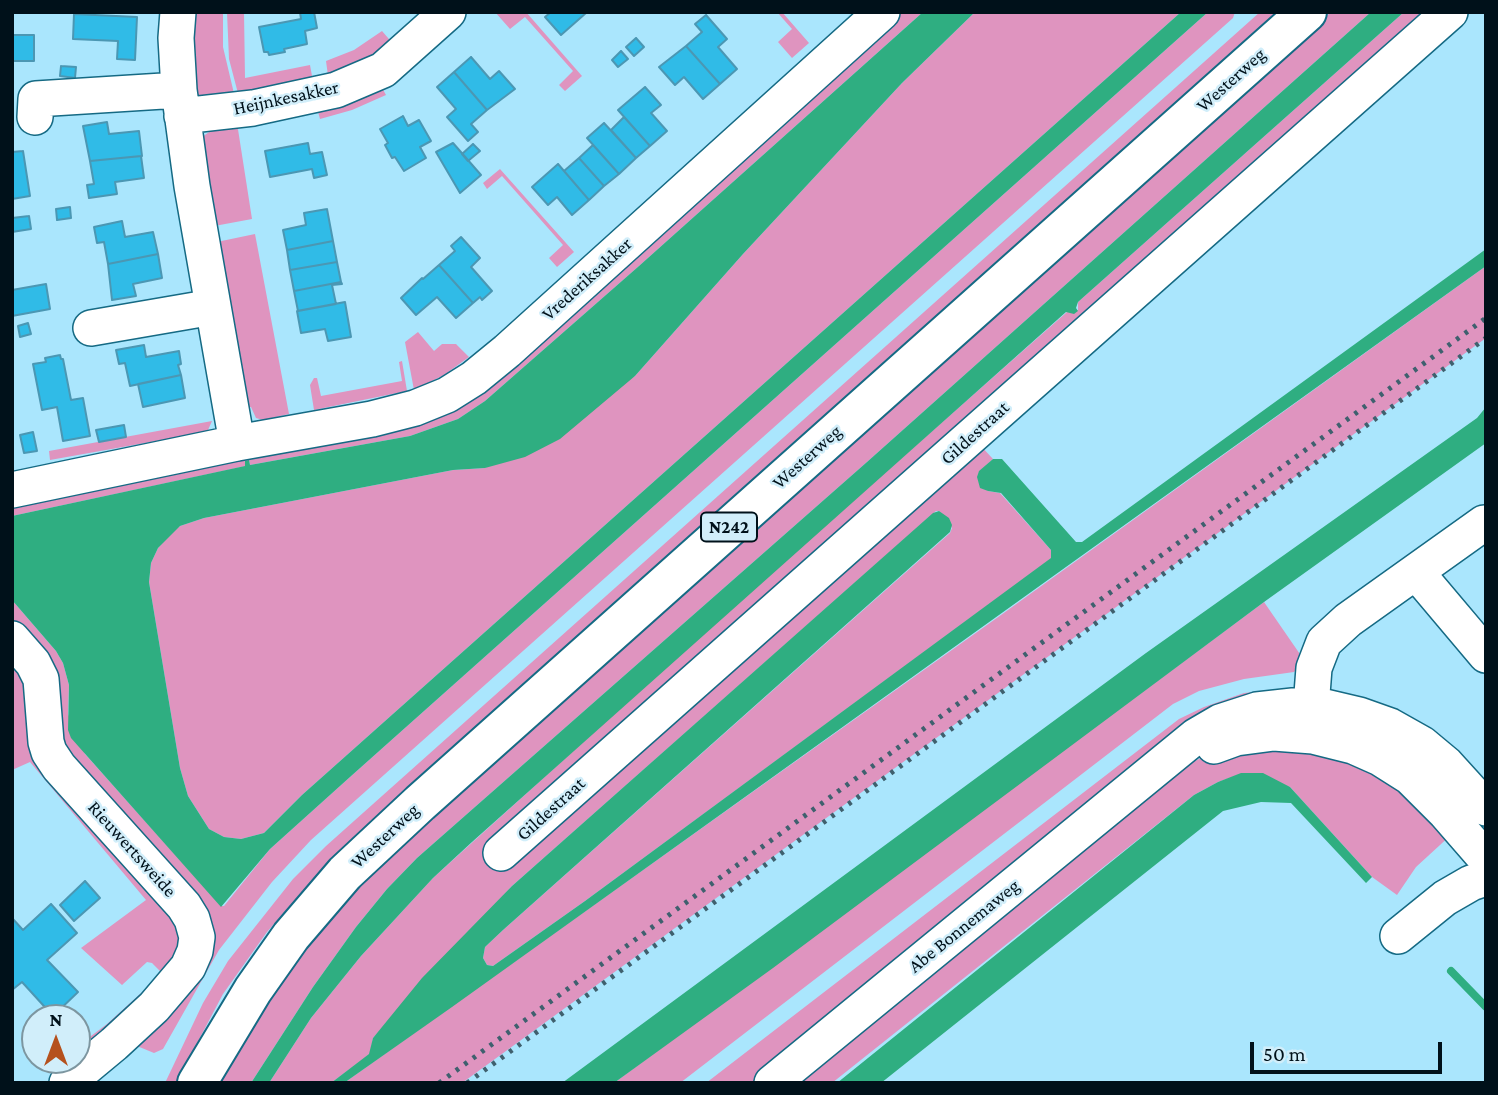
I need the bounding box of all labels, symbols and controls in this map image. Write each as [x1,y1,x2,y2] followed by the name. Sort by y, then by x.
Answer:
[1192,43,1270,117] street label: Westerweg
[231,76,341,120] street label: Heijnkesakker
[537,232,637,326] street label: Vrederiksakker
[936,396,1014,470] street label: Gildestraat
[768,420,846,494] street label: Westerweg
[701,512,757,542] road number: N242
[512,772,590,846] street label: Gildestraat
[83,796,181,902] street label: Rieuwertsweide
[346,799,424,873] street label: Westerweg
[904,874,1024,978] street label: Abe Bonnemaweg
[21,1004,91,1074] north arrow
[50,1009,62,1030] text: N
[1253,1028,1446,1072] scale bar
[1263,1042,1306,1066] text: 50 m

